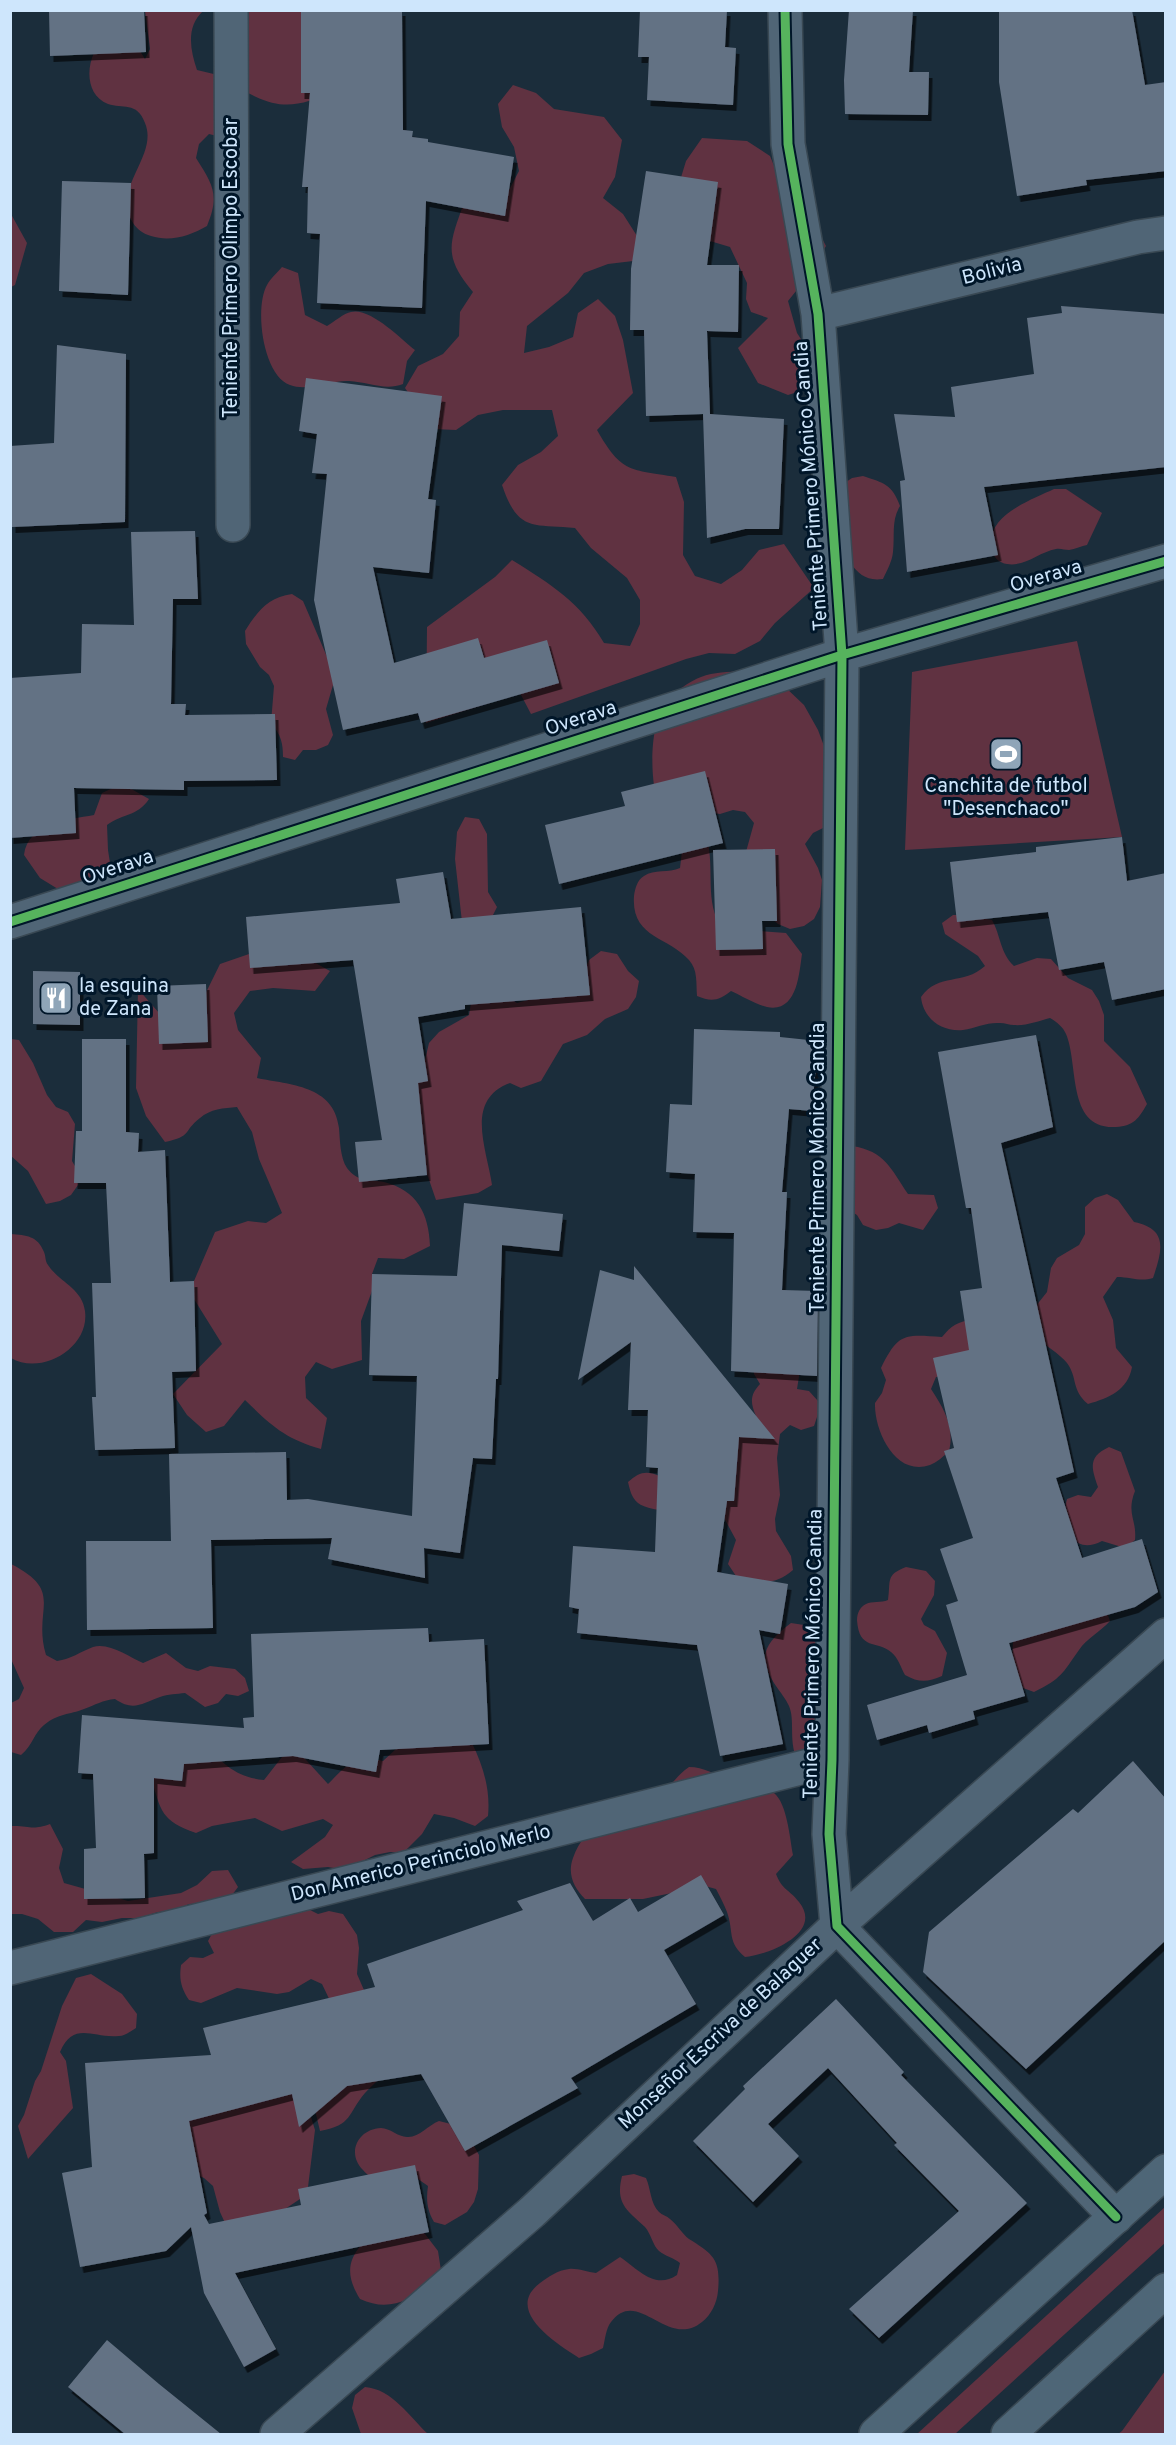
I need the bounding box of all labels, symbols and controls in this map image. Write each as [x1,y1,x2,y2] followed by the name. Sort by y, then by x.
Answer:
[219,118,245,418] street label: Teniente Primero Olimpo Escobar
[959,252,1025,292] street label: Bolivia
[789,340,835,632] street label: Teniente Primero Mónico Candia
[1007,554,1085,600] street label: Overava
[542,695,620,743] street label: Overava
[988,736,1024,772] sports icon: Canchita de futbol "Desenchaco"
[924,774,1088,823] place label: Canchita de futbol "Desenchaco"
[79,844,157,892] street label: Overava
[79,974,169,1023] place label: la esquina de Zana
[38,980,74,1016] restaurant icon: la esquina de Zana
[806,1023,832,1313] street label: Teniente Primero Mónico Candia
[798,1509,830,1799] street label: Teniente Primero Mónico Candia
[288,1819,554,1909] street label: Don Americo Perinciolo Merlo
[613,1932,829,2135] street label: Monseñor Escriva de Balaguer

